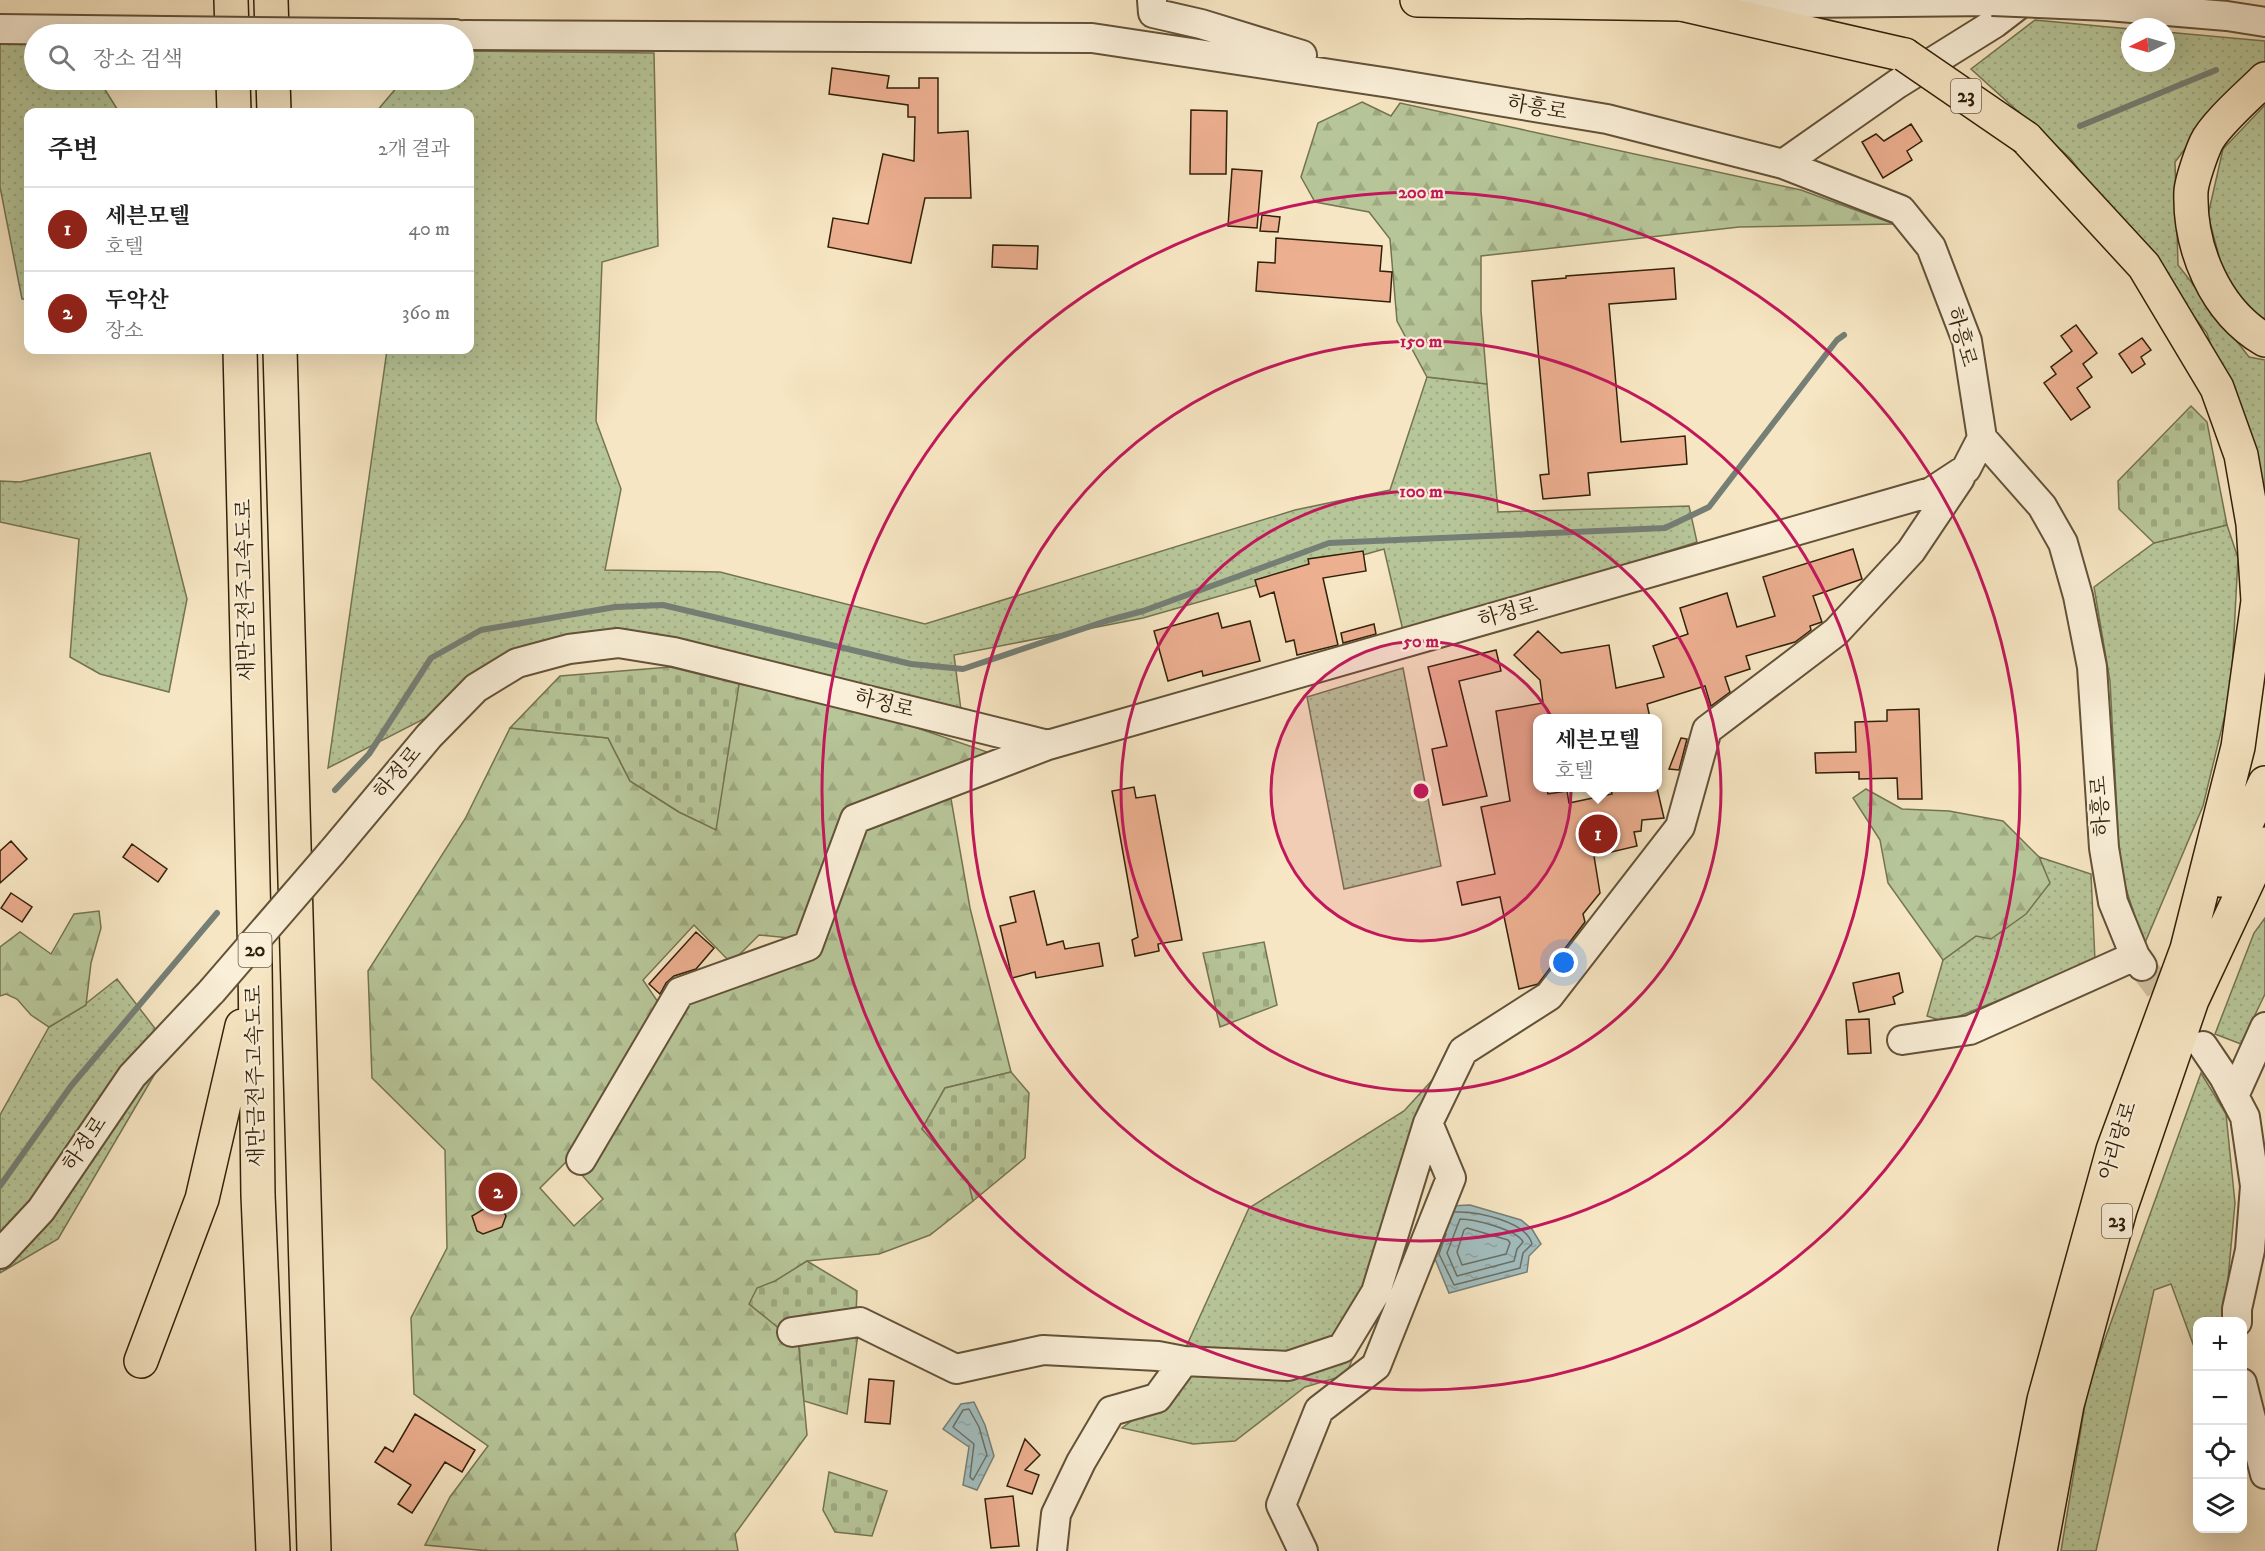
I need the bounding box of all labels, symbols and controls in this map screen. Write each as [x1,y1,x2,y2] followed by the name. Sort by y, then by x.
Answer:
[2121,18,2175,72] north arrow
[24,24,474,90] search box
[45,41,78,74] icon: search
[93,46,183,73] text: 장소 검색
[1951,79,1981,113] road number: 23
[1505,90,1569,126] street label: 하흥로
[48,134,98,167] text: 주변
[378,137,450,162] text: 2개 결과
[1398,182,1444,204] text: 200 m
[105,203,190,230] text: 세븐모텔
[64,217,71,242] text: 1
[408,217,450,242] text: 40 m
[105,235,144,260] text: 호텔
[105,287,169,314] text: 두악산
[63,301,72,326] text: 2
[402,301,450,326] text: 360 m
[1940,304,1982,370] street label: 하흥로
[105,319,144,344] text: 장소
[1400,331,1443,353] text: 150 m
[1399,481,1443,503] text: 100 m
[231,498,261,682] street label: 새만금전주고속도로
[1475,592,1541,634] street label: 하정로
[1402,631,1439,653] text: 50 m
[851,684,917,724] street label: 하정로
[1533,714,1662,792] popup
[1555,727,1640,754] text: 세븐모텔
[368,741,428,805] street label: 하정로
[1555,759,1594,784] text: 호텔
[2086,775,2116,837] street label: 하흥로
[1411,781,1431,801] centre of rings
[1578,812,1618,856] pin: 1
[238,933,272,967] road number: 20
[1549,948,1578,977] your location
[241,984,271,1168] street label: 새만금전주고속도로
[2093,1098,2143,1184] street label: 아리랑로
[57,1112,113,1176] street label: 하정로
[478,1170,518,1214] pin: 2
[2102,1204,2132,1238] road number: 23
[2193,1317,2247,1533] map controls
[2193,1317,2247,1371] button: +
[2193,1371,2247,1425] button: −
[2193,1425,2247,1479] button: locate
[2193,1479,2247,1533] button: layers

